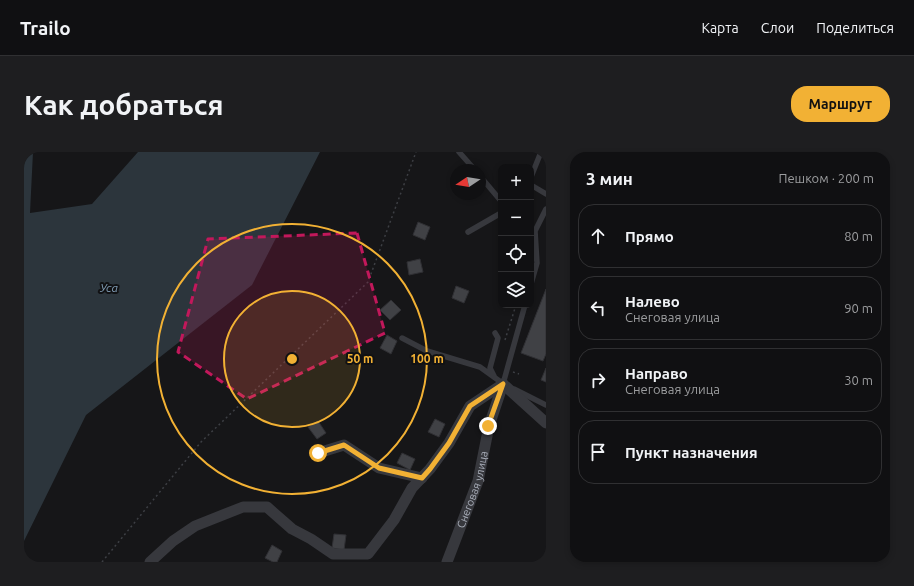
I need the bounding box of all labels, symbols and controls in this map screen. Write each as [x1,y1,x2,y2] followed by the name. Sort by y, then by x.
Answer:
[20,17,71,39] text: Trailo
[701,20,739,36] text: Карта
[761,20,794,36] text: Слои
[816,20,894,36] text: Поделиться
[791,86,890,122] button: Маршрут
[24,89,223,120] text: Как добраться
[450,164,486,200] north arrow
[498,164,534,308] map controls
[498,164,534,200] button: +
[586,169,633,188] text: 3 мин
[778,171,874,185] text: Пешком · 200 m
[498,200,534,236] button: −
[587,225,609,247] icon: ahead
[625,228,674,245] text: Прямо
[844,229,873,243] text: 80 m
[498,236,534,272] button: locate
[498,272,534,308] button: layers
[99,281,119,294] water label: Уса
[625,293,680,310] text: Налево
[587,297,609,319] icon: left
[844,301,873,315] text: 90 m
[625,310,720,324] text: Снеговая улица
[285,352,299,366] centre of rings
[347,352,373,365] text: 50 m
[410,352,444,365] text: 100 m
[625,365,688,382] text: Направо
[587,369,609,391] icon: right
[844,373,873,387] text: 30 m
[625,382,720,396] text: Снеговая улица
[479,417,497,435] route end
[587,441,609,463] icon: arrive
[309,444,327,462] route start
[625,444,758,461] text: Пункт назначения
[455,450,490,530] street label: Снеговая улица

